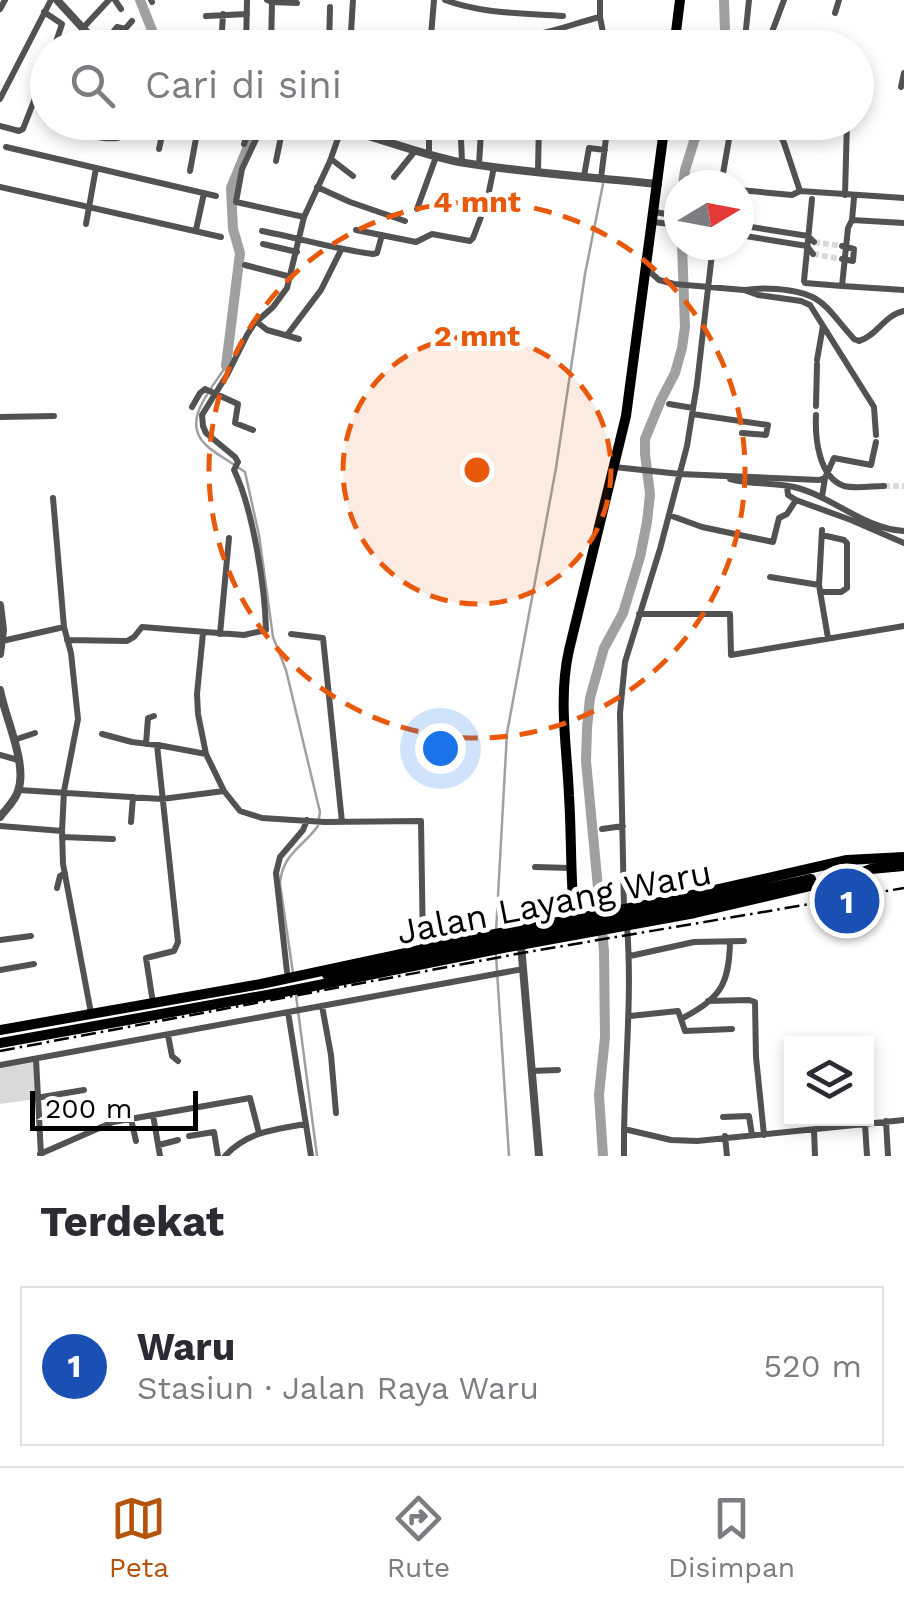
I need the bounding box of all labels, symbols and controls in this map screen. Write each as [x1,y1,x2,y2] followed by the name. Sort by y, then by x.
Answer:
[30,30,874,140] search box
[65,58,120,113] icon: search
[145,63,342,107] text: Cari di sini
[664,170,754,260] north arrow
[433,184,521,219] text: 4 mnt
[434,318,520,353] text: 2 mnt
[459,452,495,488] centre of rings
[415,723,466,774] your location
[393,851,715,953] street label: Jalan Layang Waru
[814,864,880,938] pin: 1
[784,1036,874,1126] map controls
[784,1036,874,1126] button: layers
[30,1086,198,1130] scale bar
[45,1092,132,1125] text: 200 m
[40,1197,224,1246] text: Terdekat
[137,1325,235,1369] text: Waru
[68,1347,81,1385] text: 1
[763,1347,862,1385] text: 520 m
[137,1369,539,1407] text: Stasiun · Jalan Raya Waru
[109,1491,169,1584] tab: Peta
[387,1491,450,1584] tab: Rute
[668,1491,795,1584] tab: Disimpan

